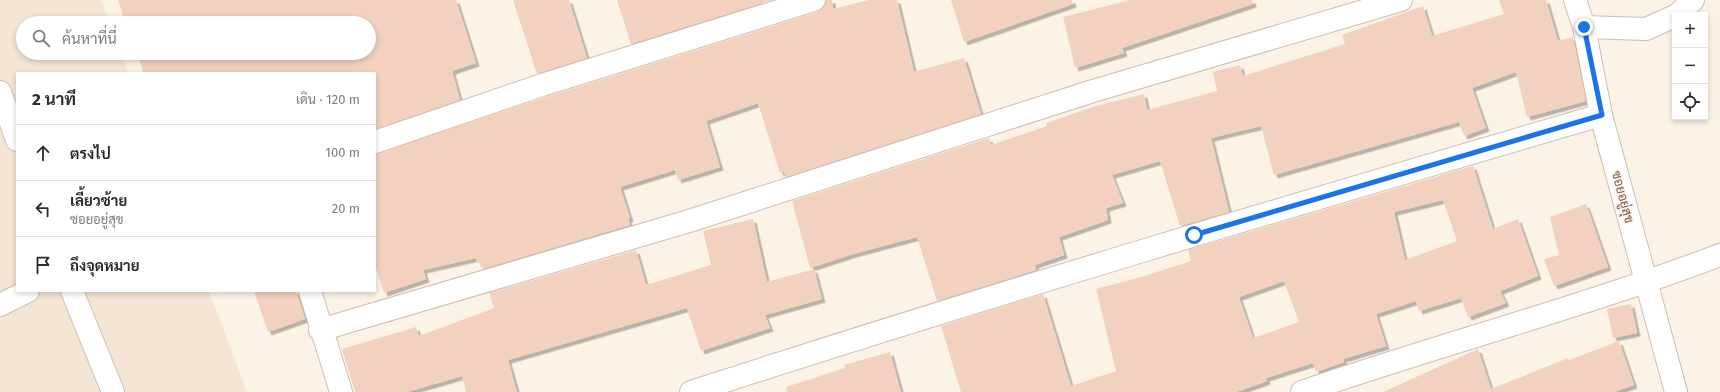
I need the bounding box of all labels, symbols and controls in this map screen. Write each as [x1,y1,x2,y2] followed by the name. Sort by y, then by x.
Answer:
[1672,12,1708,120] map controls
[1672,12,1708,48] button: +
[16,16,376,60] search box
[1575,18,1593,36] route end
[30,27,52,49] icon: search
[62,30,117,48] text: ค้นหาที่นี่
[1672,48,1708,84] button: −
[1672,84,1708,120] button: locate
[32,89,76,110] text: 2 นาที
[296,92,360,107] text: เดิน · 120 m
[32,142,54,164] icon: ahead
[70,145,111,163] text: ตรงไป
[325,145,360,160] text: 100 m
[1607,169,1637,225] street label: ซอยอยู่สุข
[70,192,127,210] text: เลี้ยวซ้าย
[32,198,54,220] icon: left
[332,201,360,216] text: 20 m
[70,212,123,227] text: ซอยอยู่สุข
[1185,226,1203,244] route start
[32,254,54,276] icon: arrive
[70,257,140,275] text: ถึงจุดหมาย

